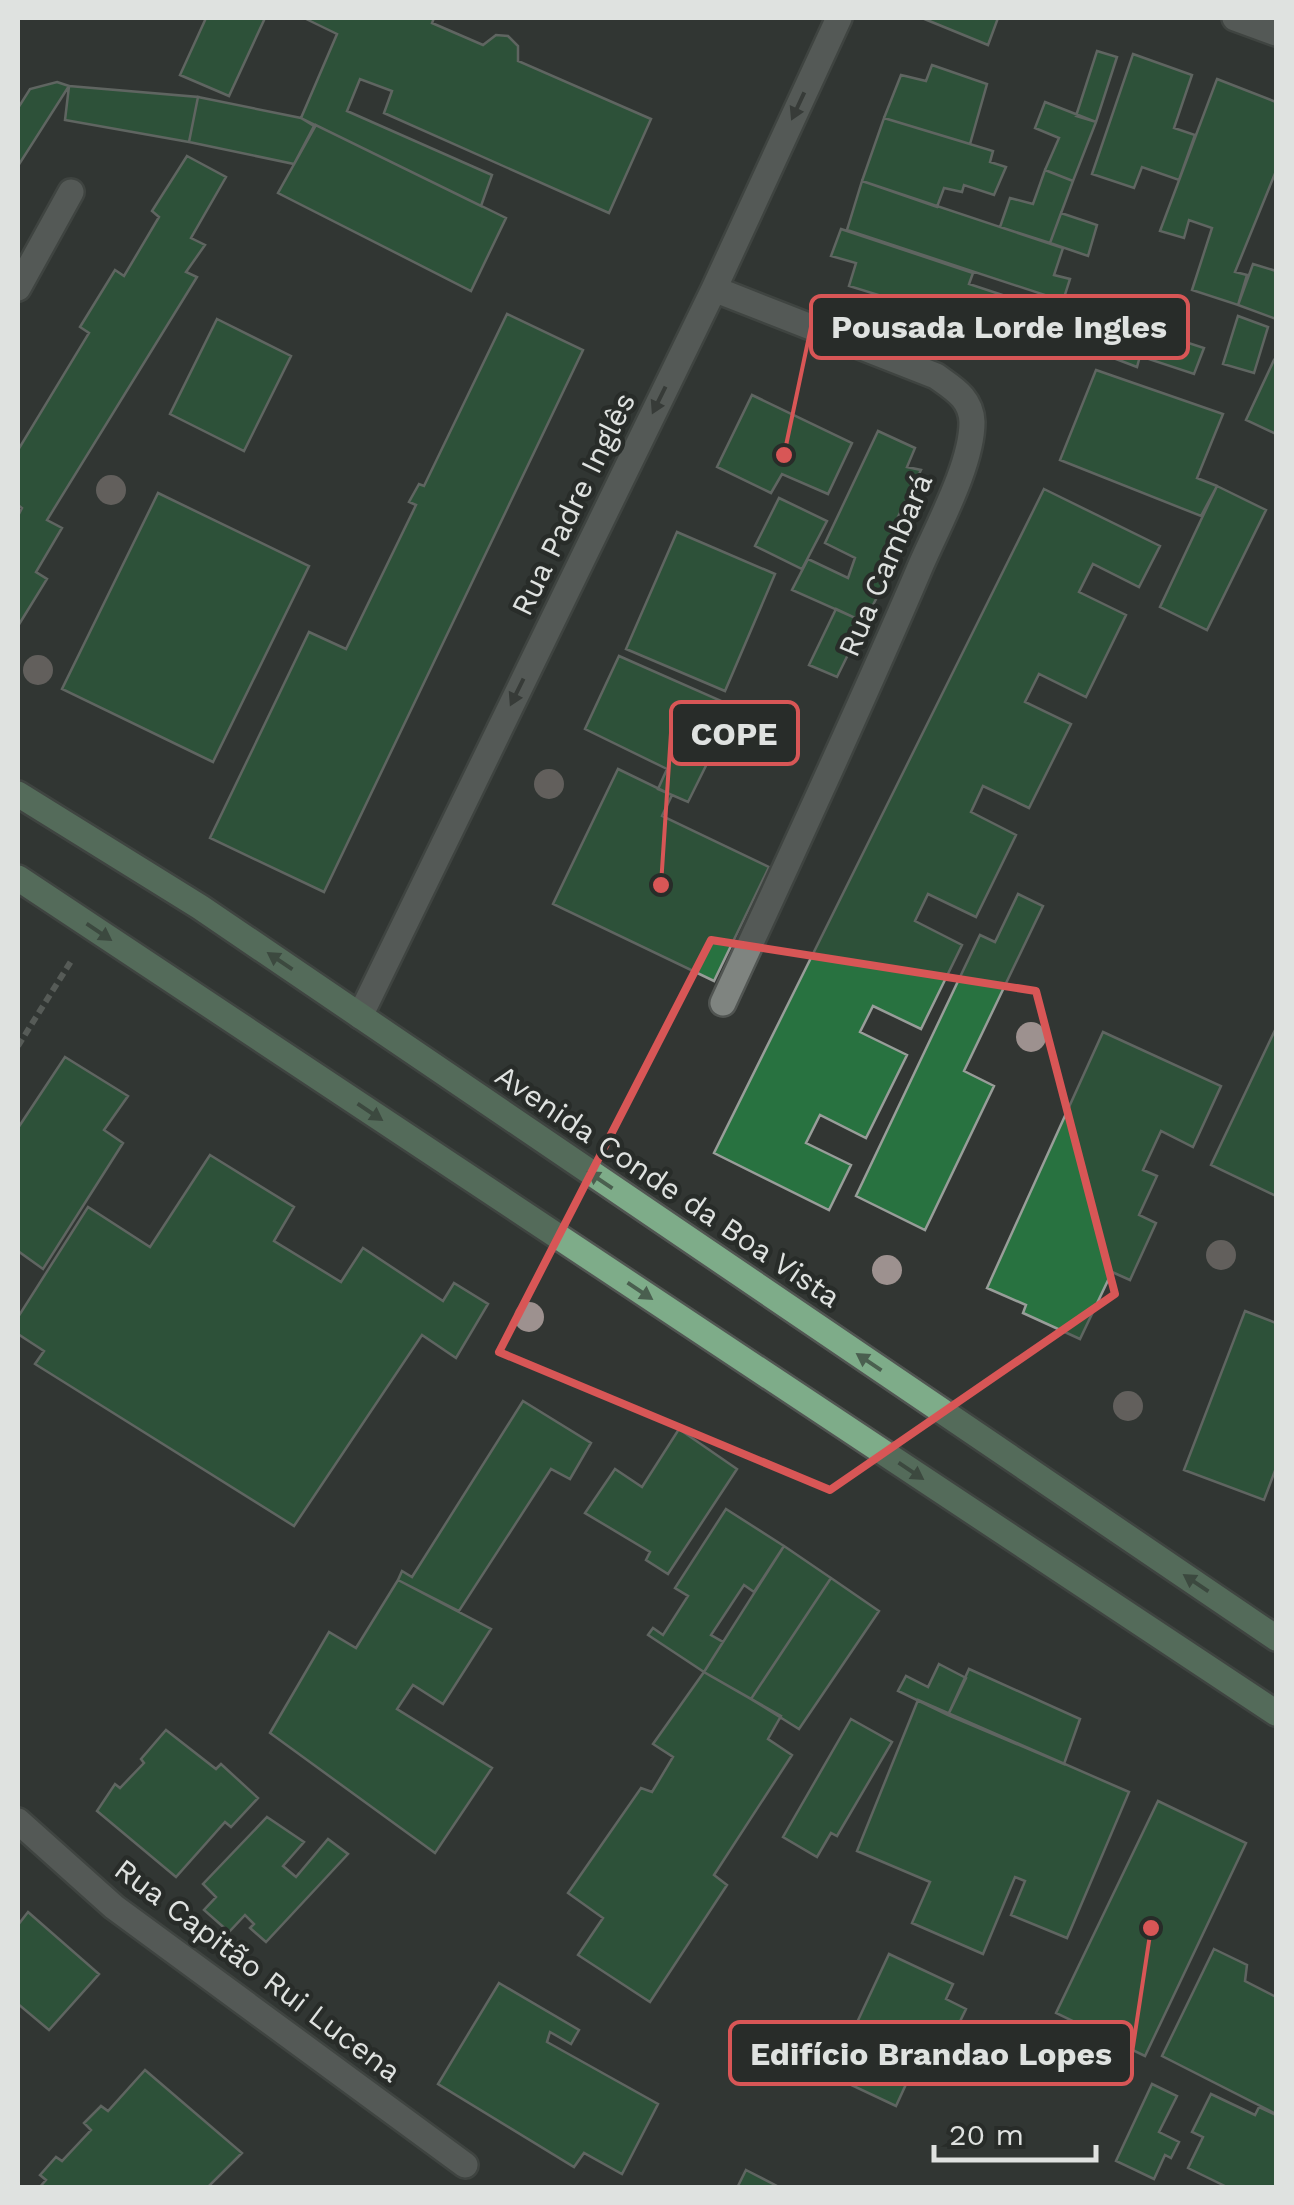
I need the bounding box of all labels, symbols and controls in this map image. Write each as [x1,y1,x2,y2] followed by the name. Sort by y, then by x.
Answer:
[790,91,806,121] one-way arrow
[811,296,1188,358] callout: Pousada Lorde Ingles
[831,308,1167,346] text: Pousada Lorde Ingles
[651,386,668,415] one-way arrow
[504,387,642,621] street label: Rua Padre Inglês
[831,468,939,662] street label: Rua Cambará
[509,678,526,707] one-way arrow
[671,702,798,764] callout: COPE
[691,715,777,753] text: COPE
[85,922,112,941] one-way arrow
[266,953,293,971] one-way arrow
[489,1057,847,1315] street label: Avenida Conde da Boa Vista
[356,1102,383,1120] one-way arrow
[586,1171,613,1189] one-way arrow
[627,1282,654,1300] one-way arrow
[856,1353,883,1371] one-way arrow
[898,1461,925,1480] one-way arrow
[1182,1575,1209,1593] one-way arrow
[108,1851,408,2089] street label: Rua Capitão Rui Lucena
[730,2022,1132,2084] callout: Edifício Brandao Lopes
[750,2035,1112,2073] text: Edifício Brandao Lopes
[934,2100,1096,2162] scale bar
[949,2117,1024,2152] text: 20 m

